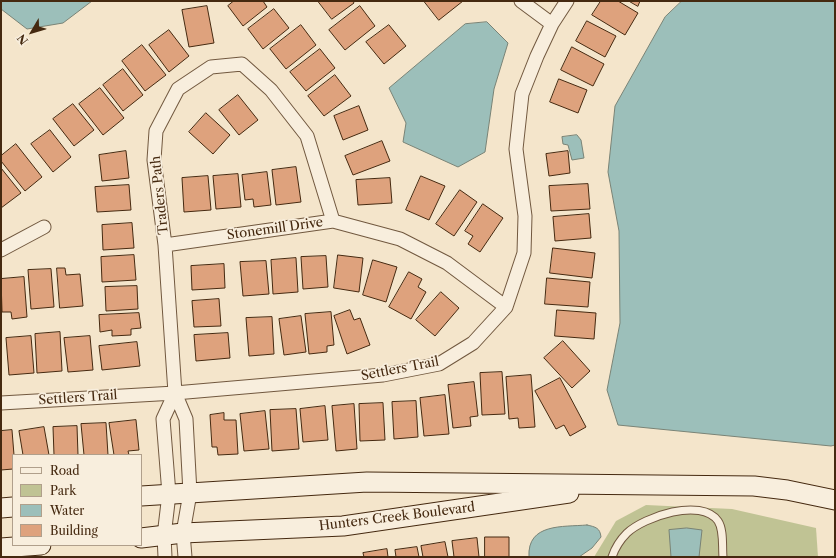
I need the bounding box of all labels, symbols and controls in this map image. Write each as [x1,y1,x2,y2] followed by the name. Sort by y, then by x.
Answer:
[12,12,52,52] north arrow
[14,31,31,47] text: N
[148,155,172,235] street label: Traders Path
[226,215,324,243] street label: Stonemill Drive
[360,354,440,384] street label: Settlers Trail
[38,387,118,409] street label: Settlers Trail
[12,454,142,546] legend
[50,463,80,478] text: Road
[50,483,76,498] text: Park
[318,500,476,534] street label: Hunters Creek Boulevard
[50,503,84,518] text: Water
[50,523,98,538] text: Building

